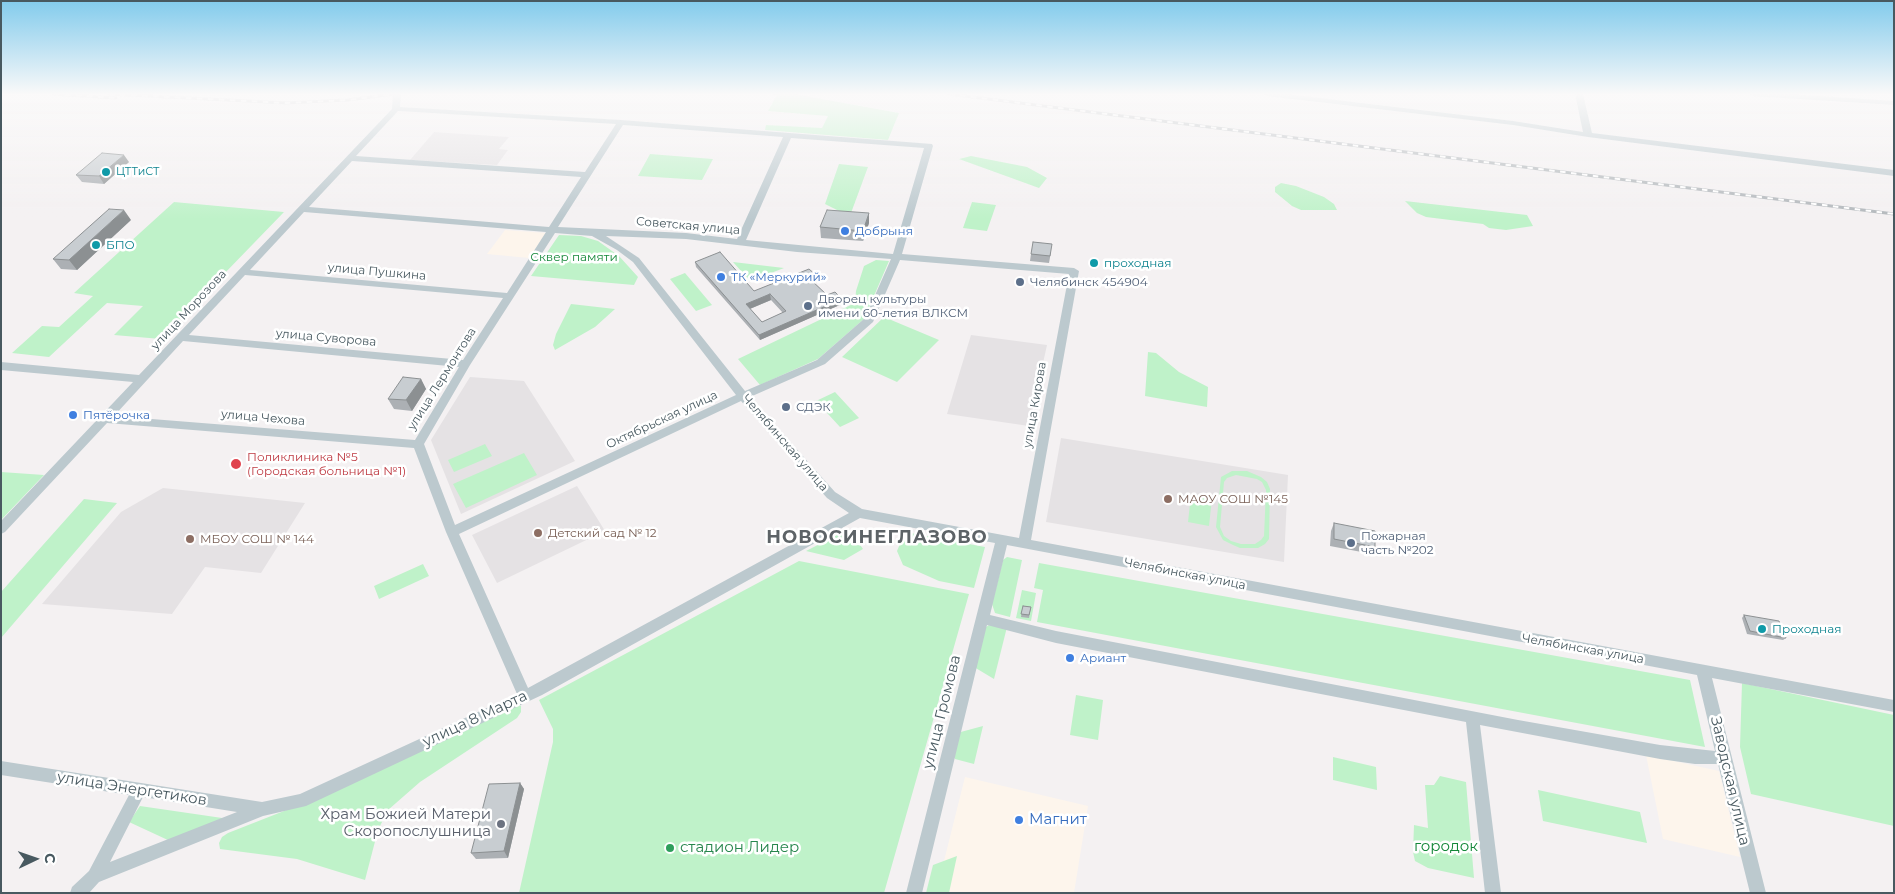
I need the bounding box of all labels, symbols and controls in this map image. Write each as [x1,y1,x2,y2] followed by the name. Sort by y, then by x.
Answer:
[116,165,159,179] place label: ЦТТиСТ
[100,166,112,178] marker: ЦТТиСТ
[635,214,741,238] street label: Советская улица
[855,224,913,238] place label: Добрыня
[839,225,851,237] marker: Добрыня
[106,238,135,252] place label: БПО
[90,239,102,251] marker: БПО
[530,250,618,264] park label: Сквер памяти
[1104,256,1172,270] place label: проходная
[1088,257,1100,269] marker: проходная
[327,261,427,283] street label: улица Пушкина
[148,267,230,353] street label: улица Морозова
[731,270,826,284] place label: ТК «Меркурий»
[715,271,727,283] marker: ТК «Меркурий»
[1030,275,1148,289] place label: Челябинск 454904
[1014,276,1026,288] marker: Челябинск 454904
[818,292,968,320] place label: Дворец культуры имени 60-летия ВЛКСМ
[802,300,814,312] marker: Дворец культуры имени 60-летия ВЛКСМ
[405,325,479,433] street label: улица Лермонтова
[275,326,377,350] street label: улица Суворова
[1020,361,1050,449] street label: улица Кирова
[604,388,720,452] street label: Октябрьская улица
[739,392,831,494] street label: Челябинская улица
[796,400,831,414] place label: СДЭК
[780,401,792,413] marker: СДЭК
[220,407,306,429] street label: улица Чехова
[83,408,150,422] place label: Пятёрочка
[67,409,79,421] marker: Пятёрочка
[247,450,406,478] place label: Поликлиника №5 (Городская больница №1)
[229,457,243,471] marker: Поликлиника №5 (Городская больница №1)
[1178,492,1288,506] place label: МАОУ СОШ №145
[1162,493,1174,505] marker: МАОУ СОШ №145
[548,526,657,540] place label: Детский сад № 12
[532,527,544,539] marker: Детский сад № 12
[764,527,990,549] district label: НОВОСИНЕГЛАЗОВО
[1361,529,1434,557] place label: Пожарная часть №202
[200,532,314,546] place label: МБОУ СОШ № 144
[184,533,196,545] marker: МБОУ СОШ № 144
[1345,537,1357,549] marker: Пожарная часть №202
[1123,555,1247,593] street label: Челябинская улица
[1772,622,1841,636] place label: Проходная
[1756,623,1768,635] marker: Проходная
[1521,631,1645,667] street label: Челябинская улица
[1080,651,1126,665] place label: Ариант
[1064,652,1076,664] marker: Ариант
[919,653,965,771] street label: улица Громова
[420,687,530,751] street label: улица 8 Марта
[1706,715,1754,847] street label: Заводская улица
[56,768,208,810] street label: улица Энергетиков
[320,806,491,841] place label: Храм Божией Матери Скоропослушница
[1029,811,1087,829] place label: Магнит
[1013,814,1025,826] marker: Магнит
[495,818,507,830] marker: Храм Божией Матери Скоропослушница
[10,834,60,884] north arrow
[1414,838,1478,856] park label: городок
[680,839,799,857] place label: стадион Лидер
[664,842,676,854] marker: стадион Лидер
[41,853,59,864] text: С

